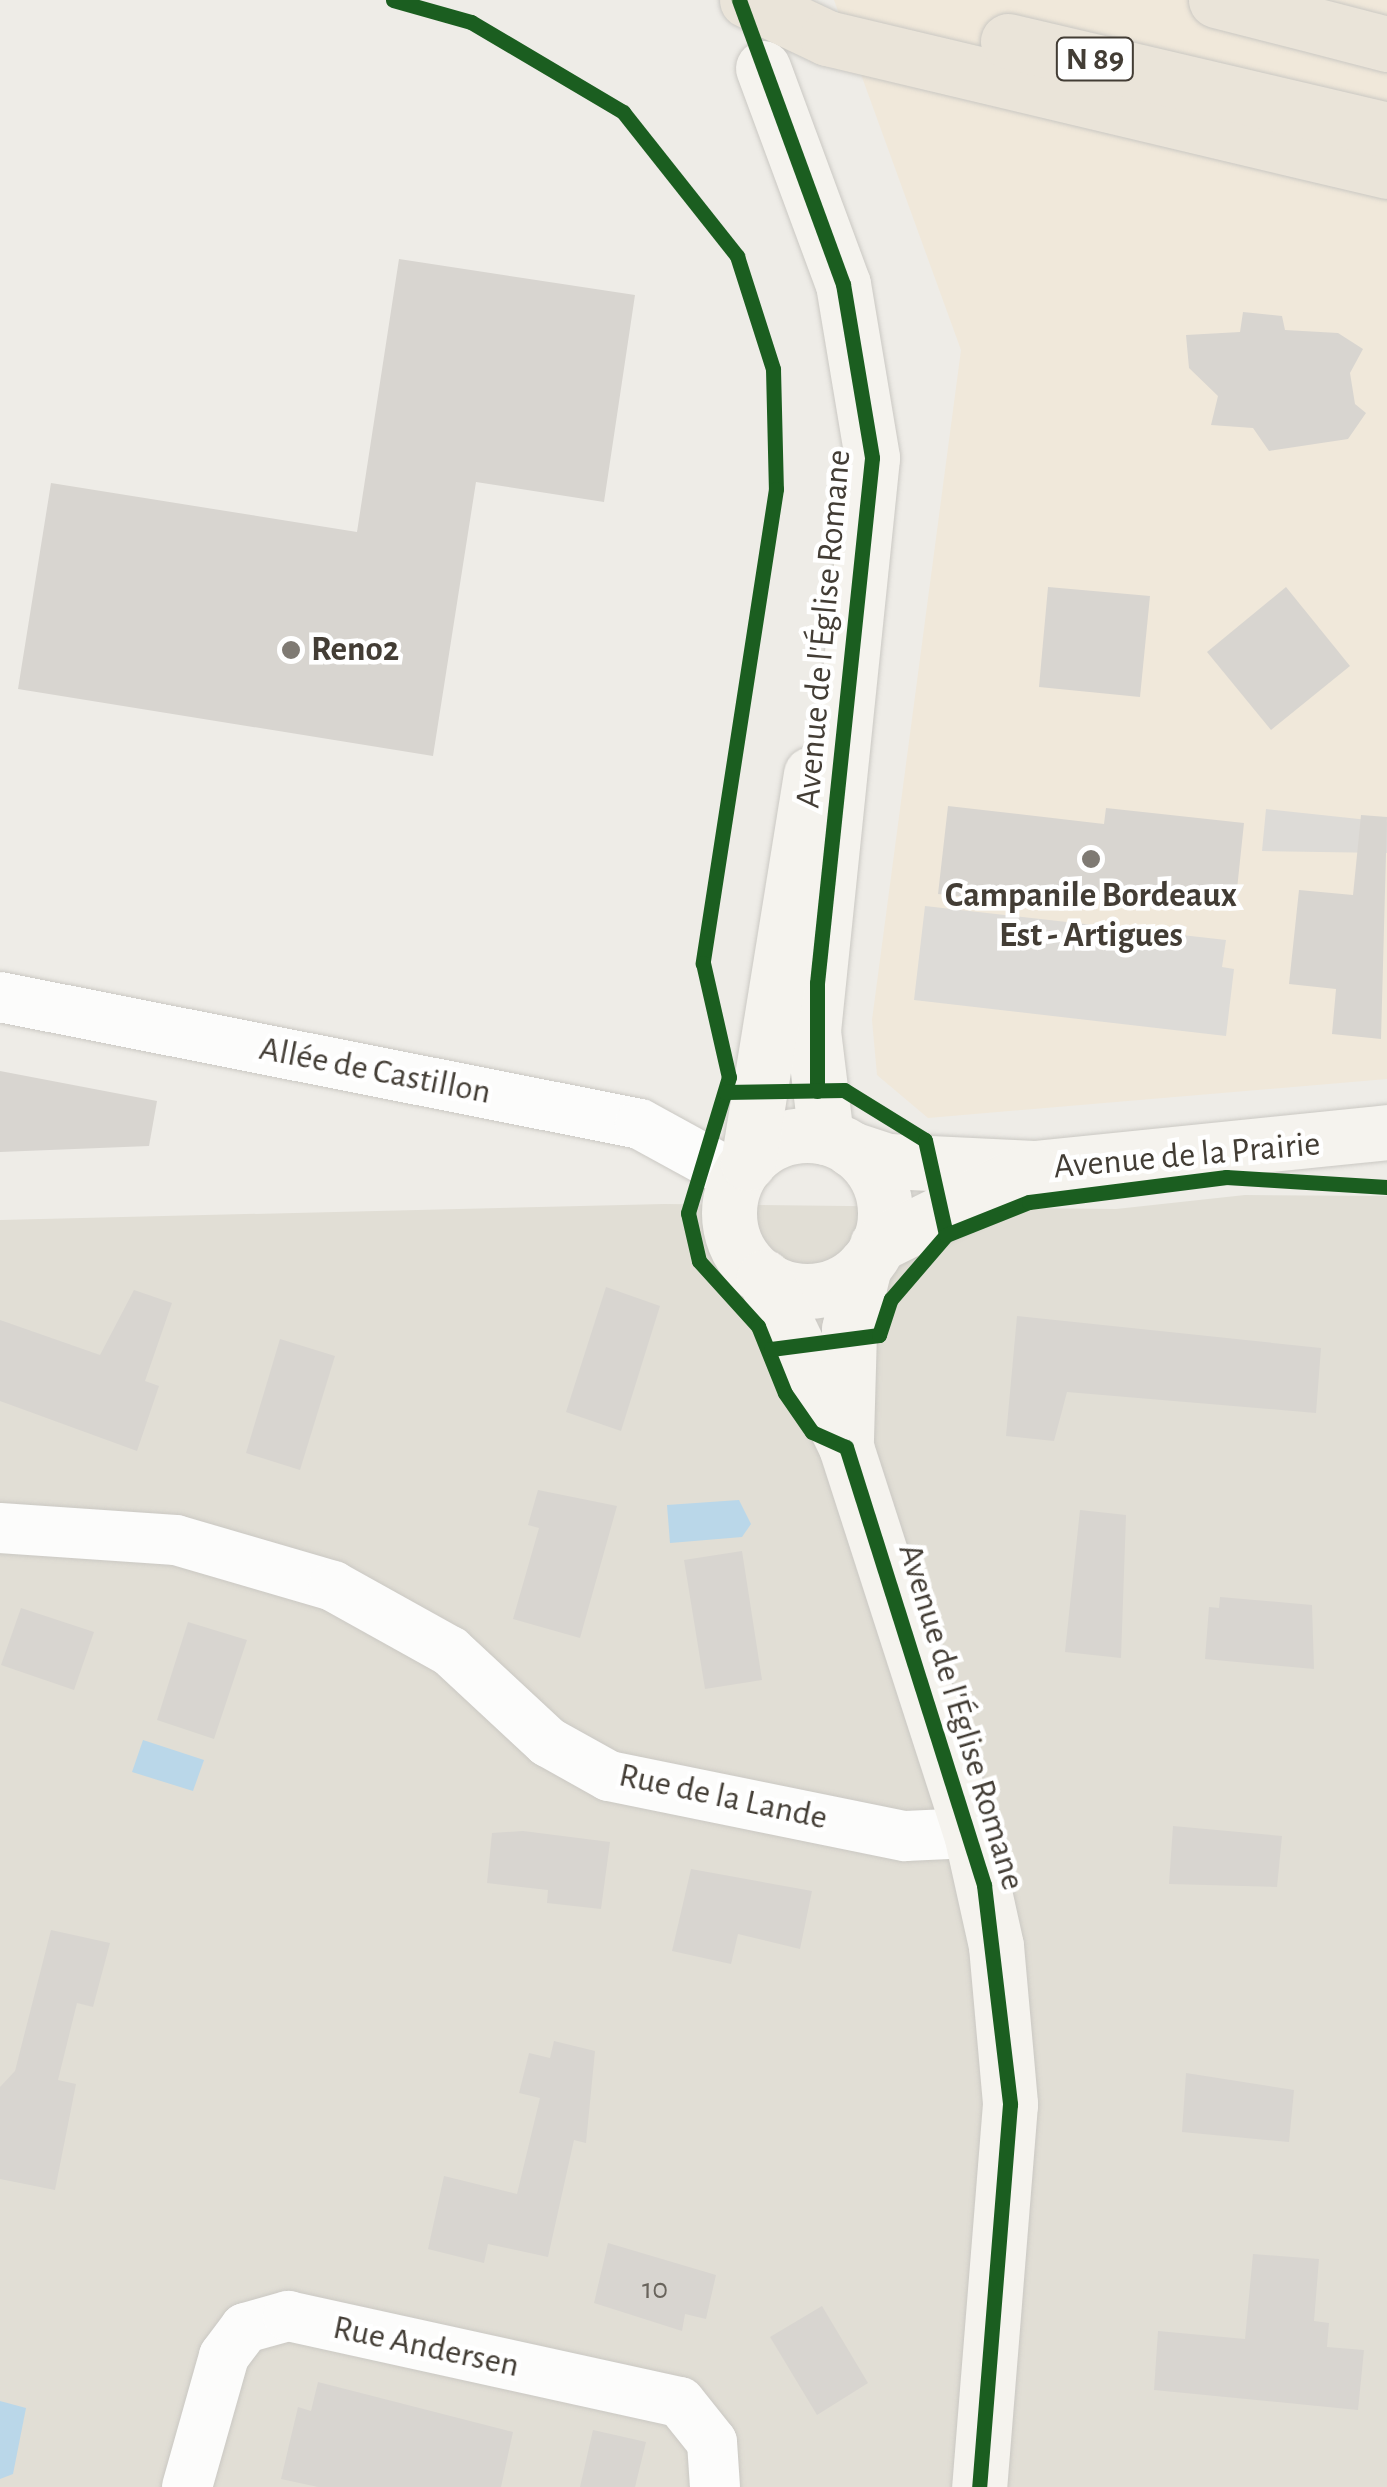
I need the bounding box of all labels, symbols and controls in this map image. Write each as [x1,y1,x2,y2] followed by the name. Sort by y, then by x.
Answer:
[1055,32,1135,86] road number: N 89
[787,448,861,810] street label: Avenue de l'Église Romane
[311,629,399,671] place label: Reno2
[280,639,302,661] marker: Reno2
[1080,848,1102,870] marker: Campanile Bordeaux Est - Artigues
[945,875,1237,957] place label: Campanile Bordeaux Est - Artigues
[256,1028,494,1114] street label: Allée de Castillon
[1052,1123,1322,1189] street label: Avenue de la Prairie
[888,1539,1034,1895] street label: Avenue de l'Église Romane
[615,1754,831,1840] street label: Rue de la Lande
[642,2271,668,2307] house number: 10
[329,2307,523,2387] street label: Rue Andersen

